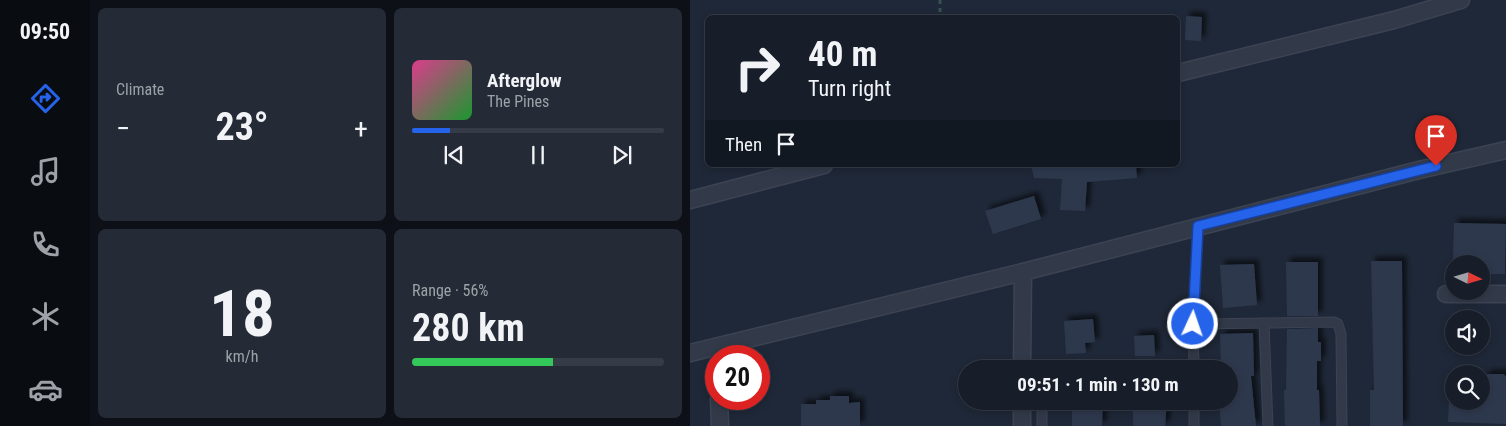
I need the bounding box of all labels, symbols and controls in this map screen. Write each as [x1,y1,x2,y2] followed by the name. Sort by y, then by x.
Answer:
[20,19,70,44] text: 09:50
[808,34,877,75] text: 40 m
[725,35,790,100] icon: right
[487,69,561,92] text: Afterglow
[808,76,891,101] text: Turn right
[116,80,164,99] text: Climate
[28,81,63,116] icon: directions
[487,92,549,111] text: The Pines
[215,105,269,149] text: 23°
[116,112,130,145] text: −
[354,112,368,145] text: +
[1415,115,1457,166] pin
[1422,122,1450,150] icon: arrive
[772,130,800,158] icon: arrive
[725,133,762,156] text: Then
[440,141,468,169] icon: previous
[524,141,552,169] icon: pause
[608,141,636,169] icon: next
[28,154,63,189] icon: music
[28,227,63,262] icon: phone
[1445,255,1490,300] north arrow
[1445,255,1490,410] map controls
[209,276,275,352] text: 18
[412,281,488,300] text: Range · 56%
[1166,297,1218,349] position arrow
[28,299,63,334] icon: climate
[412,306,525,350] text: 280 km
[1445,310,1490,355] button: sound
[705,345,770,410] speed limit sign: 20
[226,347,258,366] text: km/h
[1445,365,1490,410] button: search
[28,372,63,407] icon: car
[1017,373,1179,396] text: 09:51 · 1 min · 130 m

